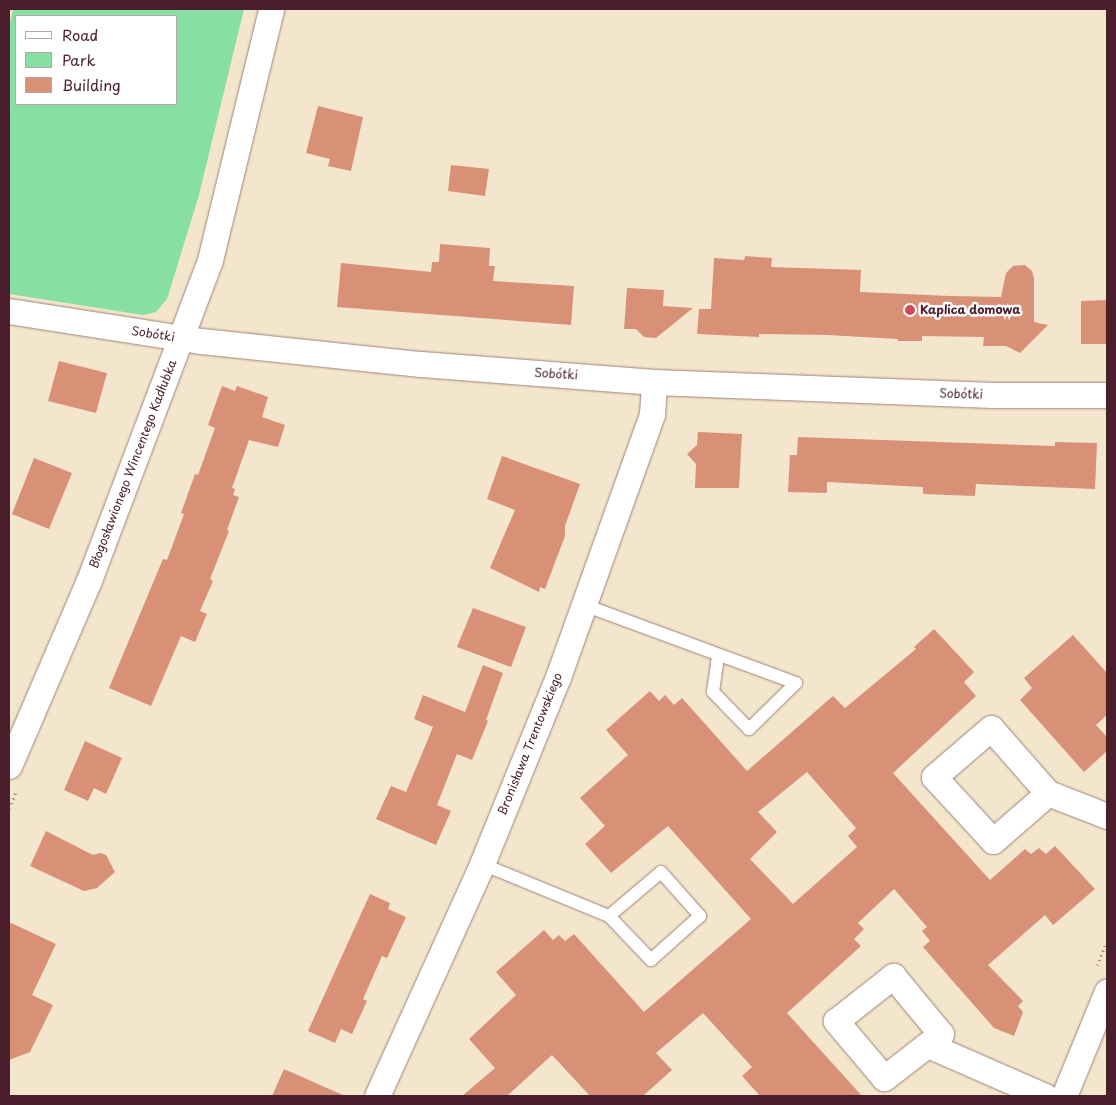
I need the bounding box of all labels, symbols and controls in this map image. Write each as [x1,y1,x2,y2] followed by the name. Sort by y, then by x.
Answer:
[15,15,178,105] legend
[62,23,98,46] text: Road
[62,48,96,71] text: Park
[62,73,121,96] text: Building
[920,303,1020,317] place label: Kaplica domowa
[904,304,916,316] marker: Kaplica domowa
[130,323,176,345] street label: Sobótki
[86,357,180,571] street label: Błogosławionego Wincentego Kadłubka
[534,365,578,383] street label: Sobótki
[939,386,983,402] street label: Sobótki
[495,671,565,817] street label: Bronisława Trentowskiego

